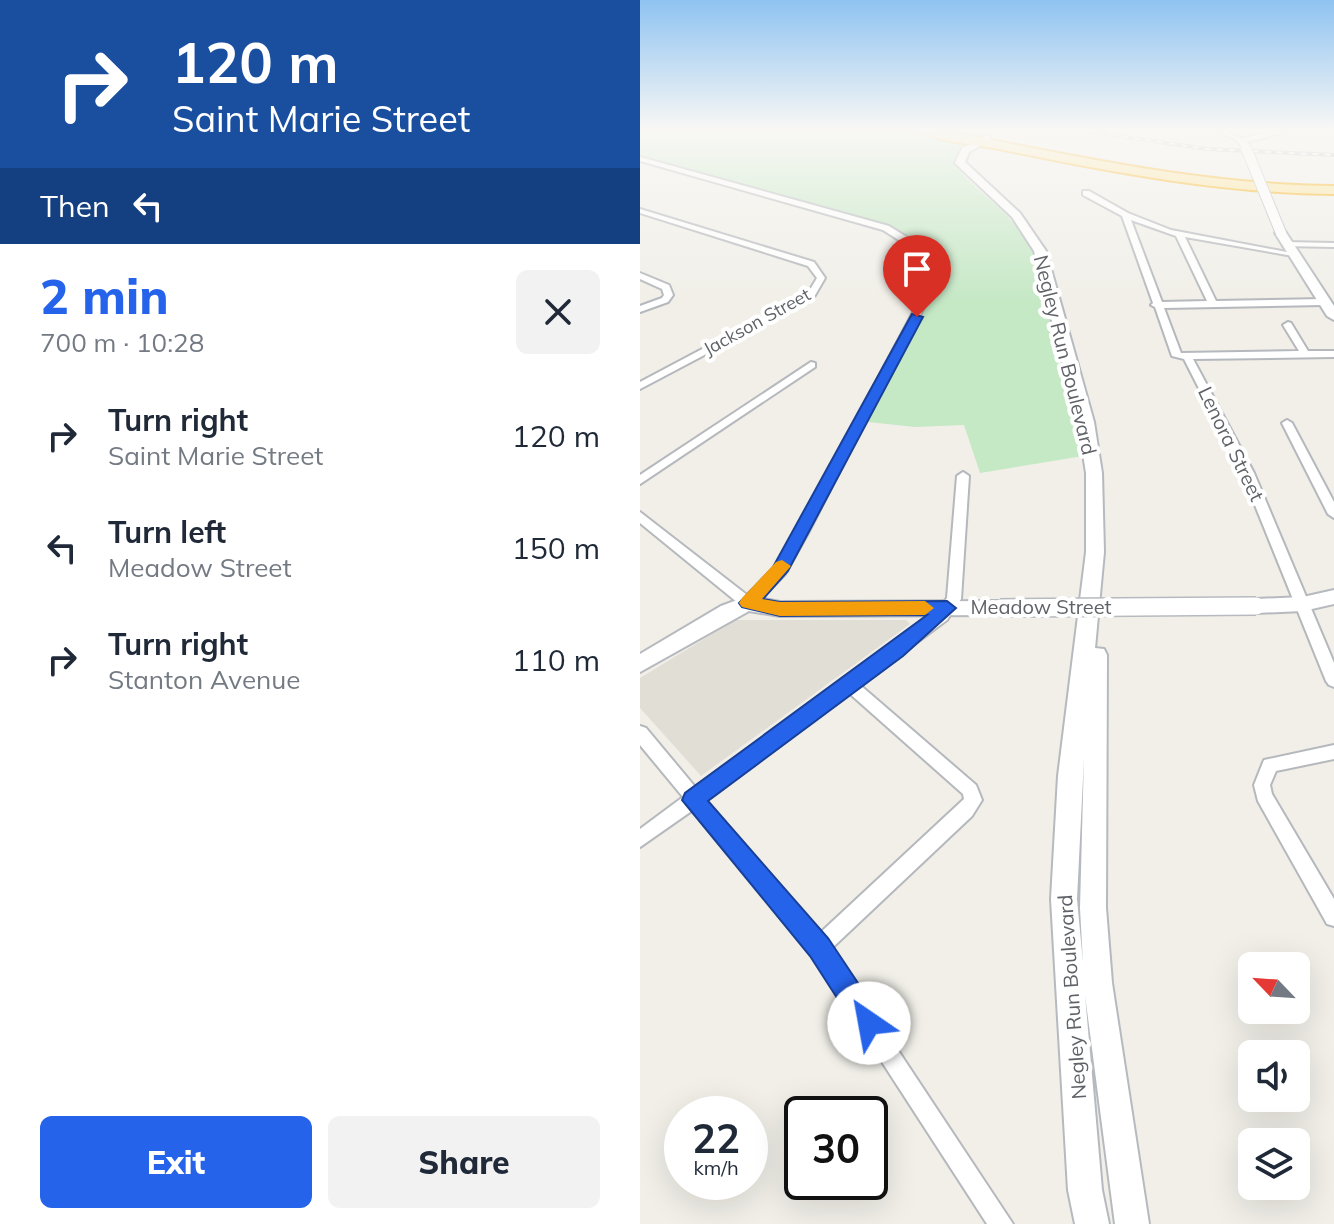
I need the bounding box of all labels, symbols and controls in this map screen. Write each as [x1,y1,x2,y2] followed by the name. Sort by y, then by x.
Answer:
[172,27,339,97] text: 120 m
[40,32,144,136] icon: right
[172,96,470,141] text: Saint Marie Street
[126,184,170,228] icon: left
[40,187,110,225] text: Then
[883,235,951,317] pin
[895,247,939,291] icon: arrive
[1029,252,1102,457] street label: Negley Run Boulevard
[40,266,169,326] text: 2 min
[516,270,600,354] button: close
[699,283,814,360] street label: Jackson Street
[40,326,204,359] text: 700 m · 10:28
[1193,382,1270,505] street label: Lenora Street
[108,401,248,439] text: Turn right
[40,414,84,458] icon: right
[512,417,600,455] text: 120 m
[108,439,323,472] text: Saint Marie Street
[108,513,226,551] text: Turn left
[40,526,84,570] icon: left
[512,529,600,567] text: 150 m
[108,551,292,584] text: Meadow Street
[970,594,1112,619] street label: Meadow Street
[108,625,248,663] text: Turn right
[40,638,84,682] icon: right
[512,641,600,679] text: 110 m
[108,663,301,696] text: Stanton Avenue
[1052,894,1091,1100] street label: Negley Run Boulevard
[1238,952,1310,1024] north arrow
[1238,952,1310,1200] map controls
[827,981,911,1065] position arrow
[1238,1040,1310,1112] button: sound
[784,1096,888,1200] speed limit sign: 30
[692,1113,740,1163] text: 22
[40,1116,312,1208] button: Exit
[328,1116,600,1208] button: Share
[1238,1128,1310,1200] button: layers
[693,1155,739,1180] text: km/h

